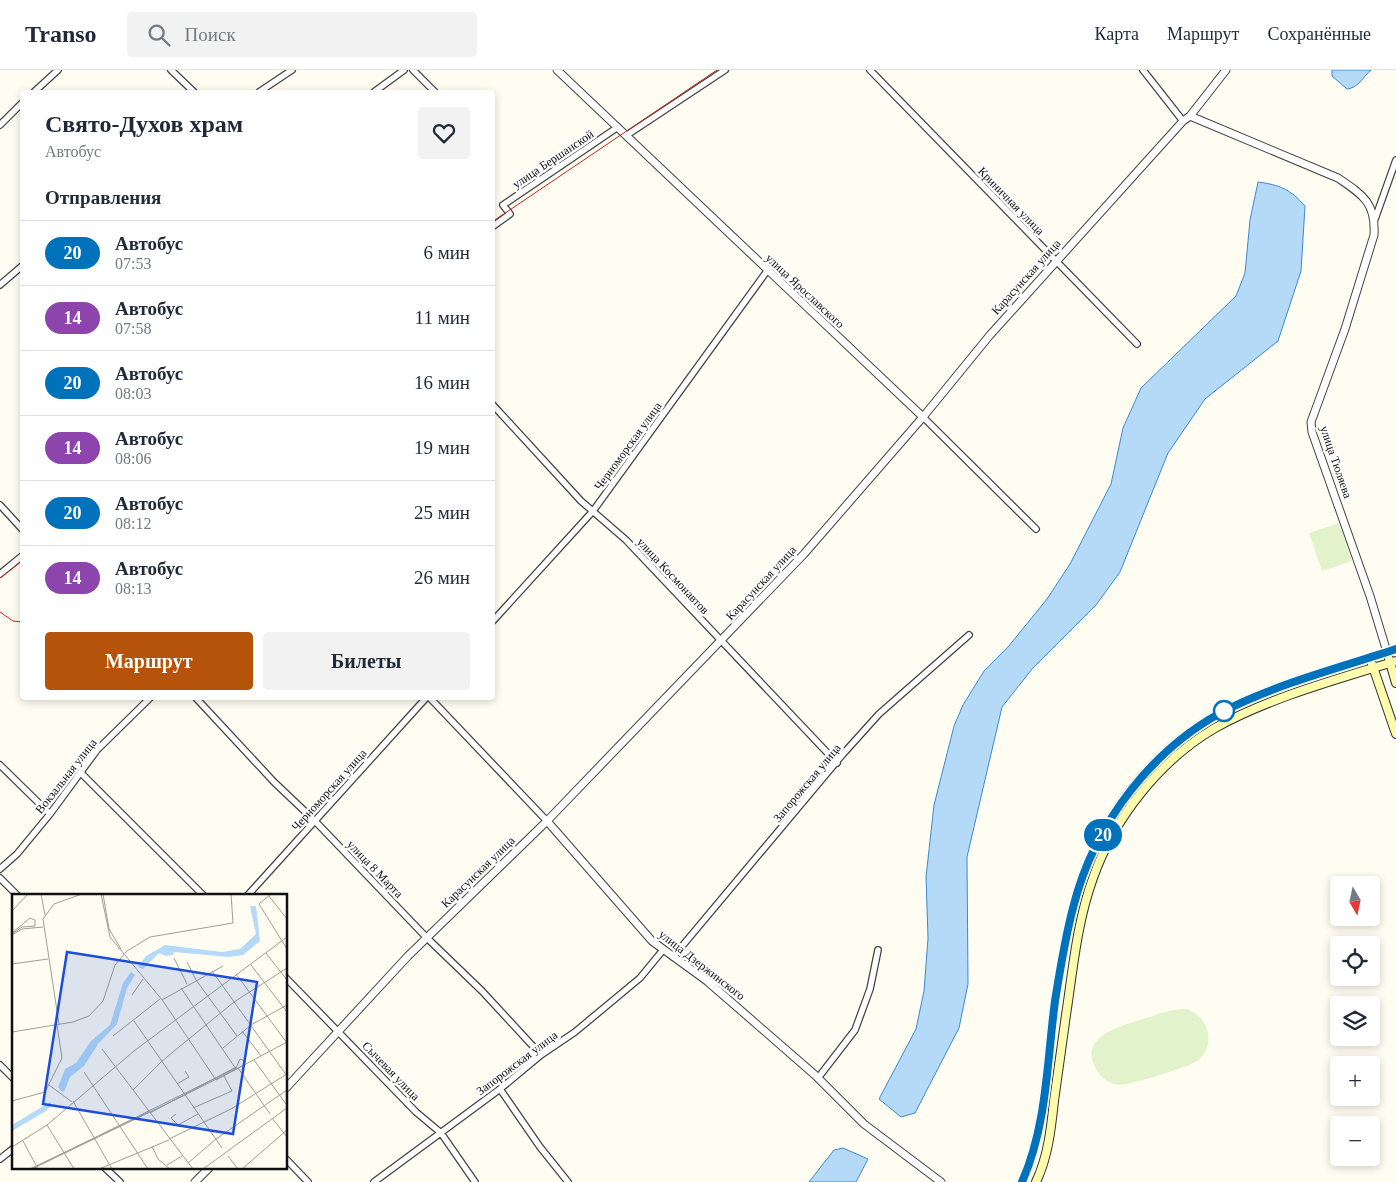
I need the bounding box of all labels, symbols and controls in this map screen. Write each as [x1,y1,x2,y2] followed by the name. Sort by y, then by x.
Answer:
[127,12,477,57] search box
[25,21,97,47] text: Transo
[145,21,173,49] icon: search
[185,24,236,45] text: Поиск
[1094,24,1139,44] text: Карта
[1167,24,1239,44] text: Маршрут
[1267,24,1371,44] text: Сохранённые
[418,107,470,159] button: heart
[45,111,243,137] text: Свято-Духов храм
[510,126,597,191] street label: улица Бершанской
[45,143,101,160] text: Автобус
[975,164,1047,238] street label: Криничная улица
[45,187,161,208] text: Отправления
[115,233,183,254] text: Автобус
[988,236,1064,318] street label: Карасунская улица
[423,242,470,263] text: 6 мин
[64,243,82,263] text: 20
[763,251,847,331] street label: улица Ярославского
[115,255,151,272] text: 07:53
[115,298,183,319] text: Автобус
[415,307,470,328] text: 11 мин
[64,308,82,328] text: 14
[115,320,151,337] text: 07:58
[115,363,183,384] text: Автобус
[414,372,470,393] text: 16 мин
[64,373,82,393] text: 20
[115,385,151,402] text: 08:03
[591,399,665,493] street label: Черноморская улица
[1317,424,1355,501] street label: улица Тюляева
[115,428,183,449] text: Автобус
[414,437,470,458] text: 19 мин
[64,438,82,458] text: 14
[115,450,151,467] text: 08:06
[115,493,183,514] text: Автобус
[414,502,470,523] text: 25 мин
[64,503,82,523] text: 20
[115,515,151,532] text: 08:12
[634,535,712,617] street label: улица Космонавтов
[723,542,799,623] street label: Карасунская улица
[115,558,183,579] text: Автобус
[414,567,470,588] text: 26 мин
[64,568,82,588] text: 14
[115,580,151,597] text: 08:13
[45,632,253,690] button: Маршрут
[263,632,470,690] button: Билеты
[1213,700,1235,722] unlabelled marker
[32,735,100,816] street label: Вокзальная улица
[770,741,844,825] street label: Запорожская улица
[289,746,370,834] street label: Черноморская улица
[1080,819,1126,851] line badge: 20
[1094,825,1112,845] text: 20
[438,833,518,911] street label: Карасунская улица
[344,837,406,901] street label: улица 8 Марта
[1330,876,1380,926] north arrow
[1330,876,1380,1166] map controls
[12,894,288,1170] inset map
[656,927,748,1003] street label: улица Дзержинского
[1330,936,1380,986] button: locate
[1330,996,1380,1046] button: layers
[474,1028,561,1098] street label: Запорожская улица
[359,1039,423,1104] street label: Сычевая улица
[1330,1056,1380,1106] button: +
[1330,1116,1380,1166] button: −

